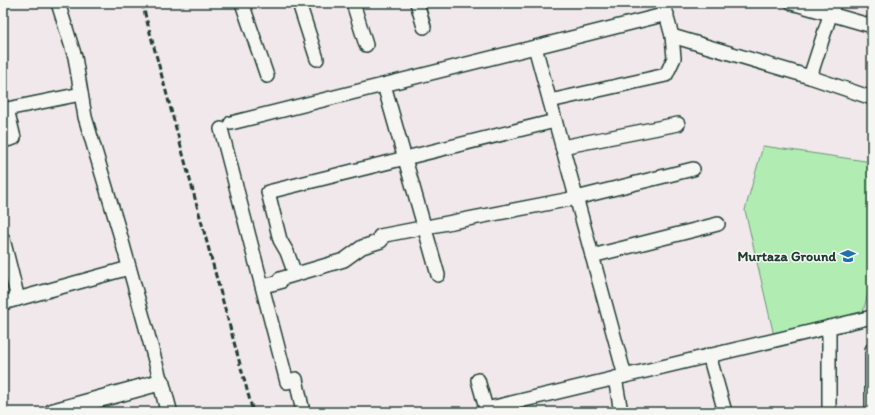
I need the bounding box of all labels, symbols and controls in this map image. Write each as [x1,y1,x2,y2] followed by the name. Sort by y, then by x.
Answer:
[839,247,857,265] school or university icon: Murtaza Ground
[738,248,836,265] place label: Murtaza Ground

